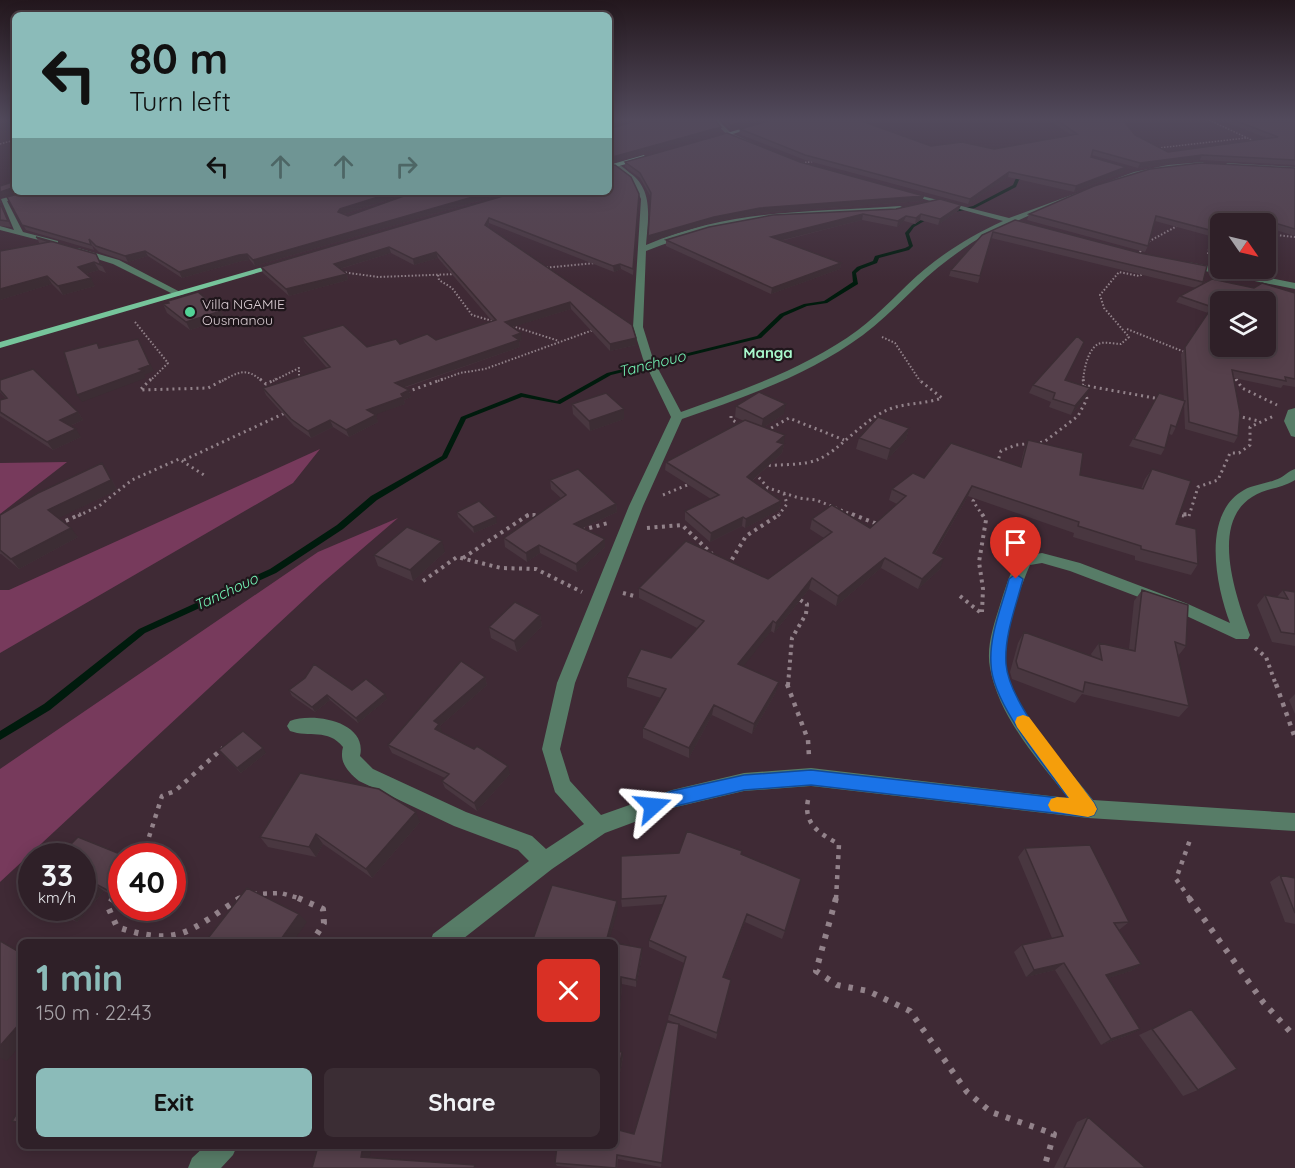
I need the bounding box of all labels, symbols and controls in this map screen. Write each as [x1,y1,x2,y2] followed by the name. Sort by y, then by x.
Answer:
[129,32,228,85] text: 80 m
[30,36,108,114] icon: left
[129,84,231,118] text: Turn left
[201,150,234,183] icon: left
[264,150,297,183] icon: ahead
[327,150,360,183] icon: ahead
[390,150,423,183] icon: right
[1210,213,1276,279] north arrow
[1210,213,1276,357] map controls
[1210,291,1276,357] button: layers
[202,295,285,329] place label: Villa NGAMIE Ousmanou
[183,305,197,319] marker: Villa NGAMIE Ousmanou
[743,343,793,362] district label: Manga
[616,346,688,381] water label: Tanchouo
[990,517,1041,579] pin
[999,526,1032,559] icon: arrive
[191,568,262,615] water label: Tanchouo
[621,774,685,838] position arrow
[108,843,186,921] speed limit sign: 40
[41,856,73,894] text: 33
[38,888,76,907] text: km/h
[36,955,123,1000] text: 1 min
[537,959,600,1022] button: close
[36,1000,152,1025] text: 150 m · 22:43
[36,1068,312,1137] button: Exit
[324,1068,600,1137] button: Share

